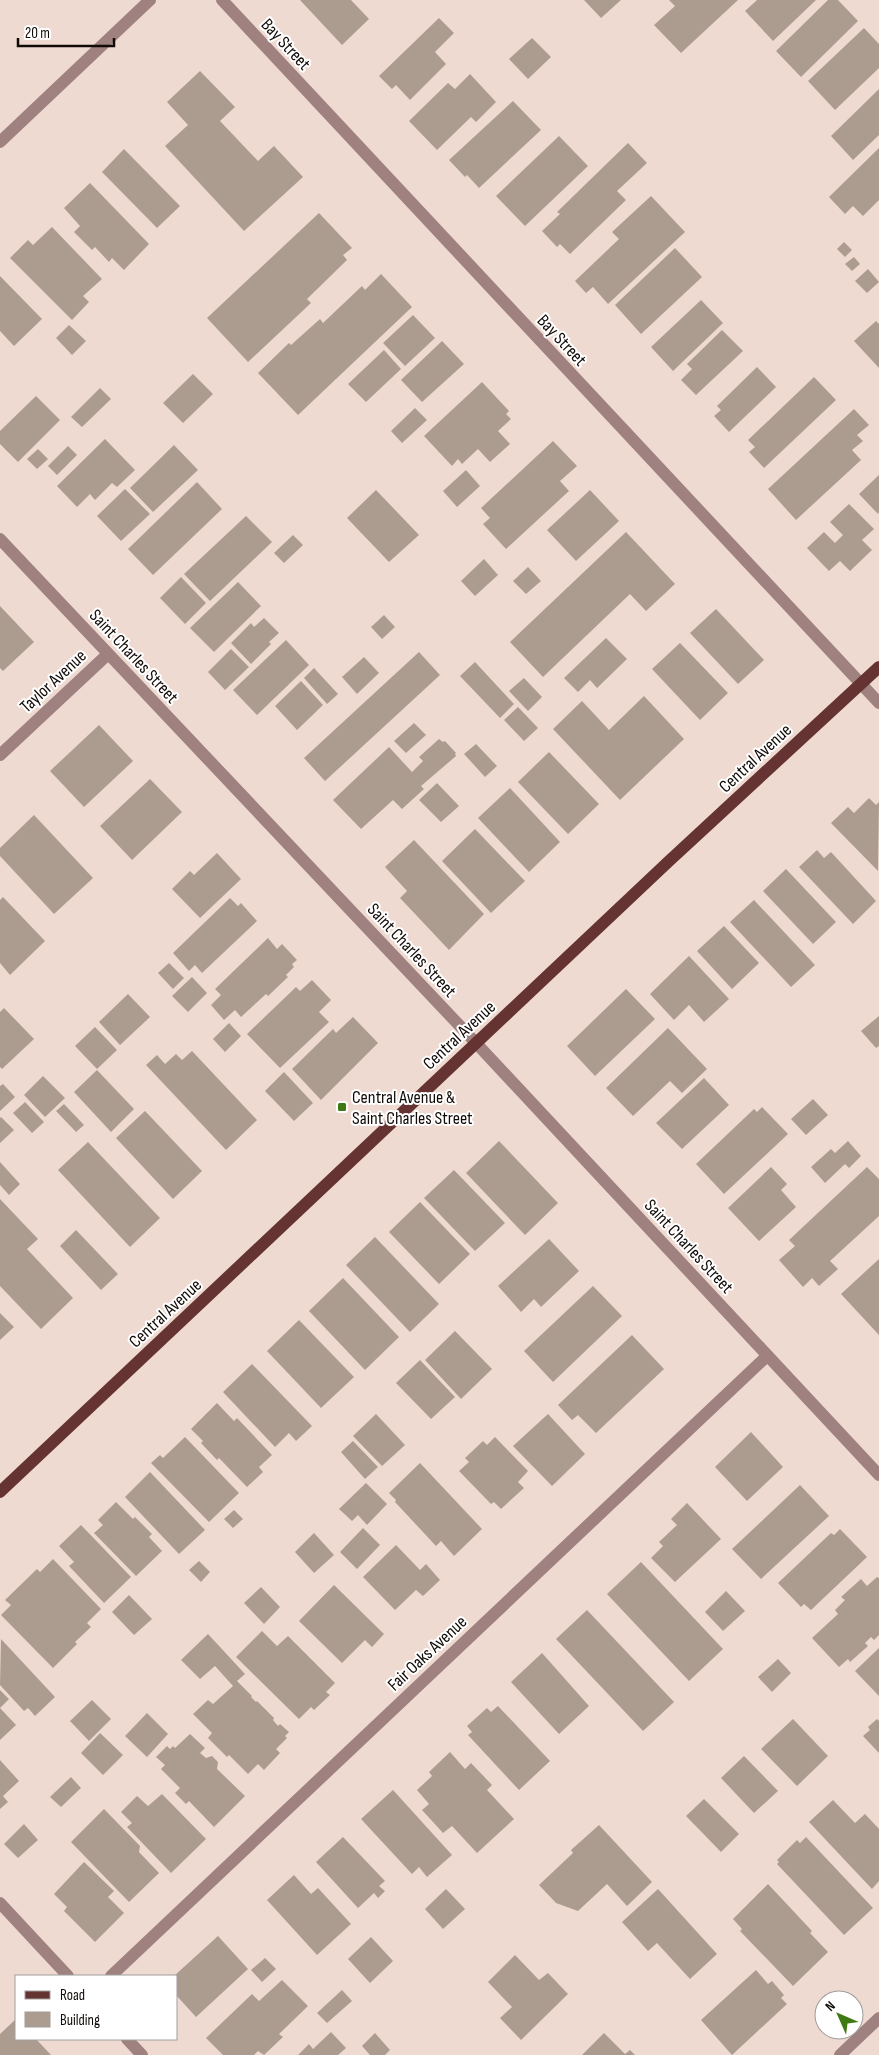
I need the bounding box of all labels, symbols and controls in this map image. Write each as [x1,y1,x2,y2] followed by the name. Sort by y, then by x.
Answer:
[257,14,315,75] street label: Bay Street
[18,15,114,47] scale bar
[25,24,50,43] text: 20 m
[533,310,591,371] street label: Bay Street
[85,605,183,708] street label: Saint Charles Street
[16,645,91,717] street label: Taylor Avenue
[715,720,796,797] street label: Central Avenue
[363,899,461,1002] street label: Saint Charles Street
[419,997,500,1074] street label: Central Avenue
[352,1087,473,1129] place label: Central Avenue & Saint Charles Street
[336,1101,348,1113] marker: Central Avenue & Saint Charles Street
[640,1195,738,1298] street label: Saint Charles Street
[125,1275,206,1352] street label: Central Avenue
[383,1611,471,1695] street label: Fair Oaks Avenue
[15,1975,178,2040] legend
[60,1986,85,2005] text: Road
[814,1990,864,2040] north arrow
[822,1998,839,2015] text: N
[60,2011,100,2030] text: Building

